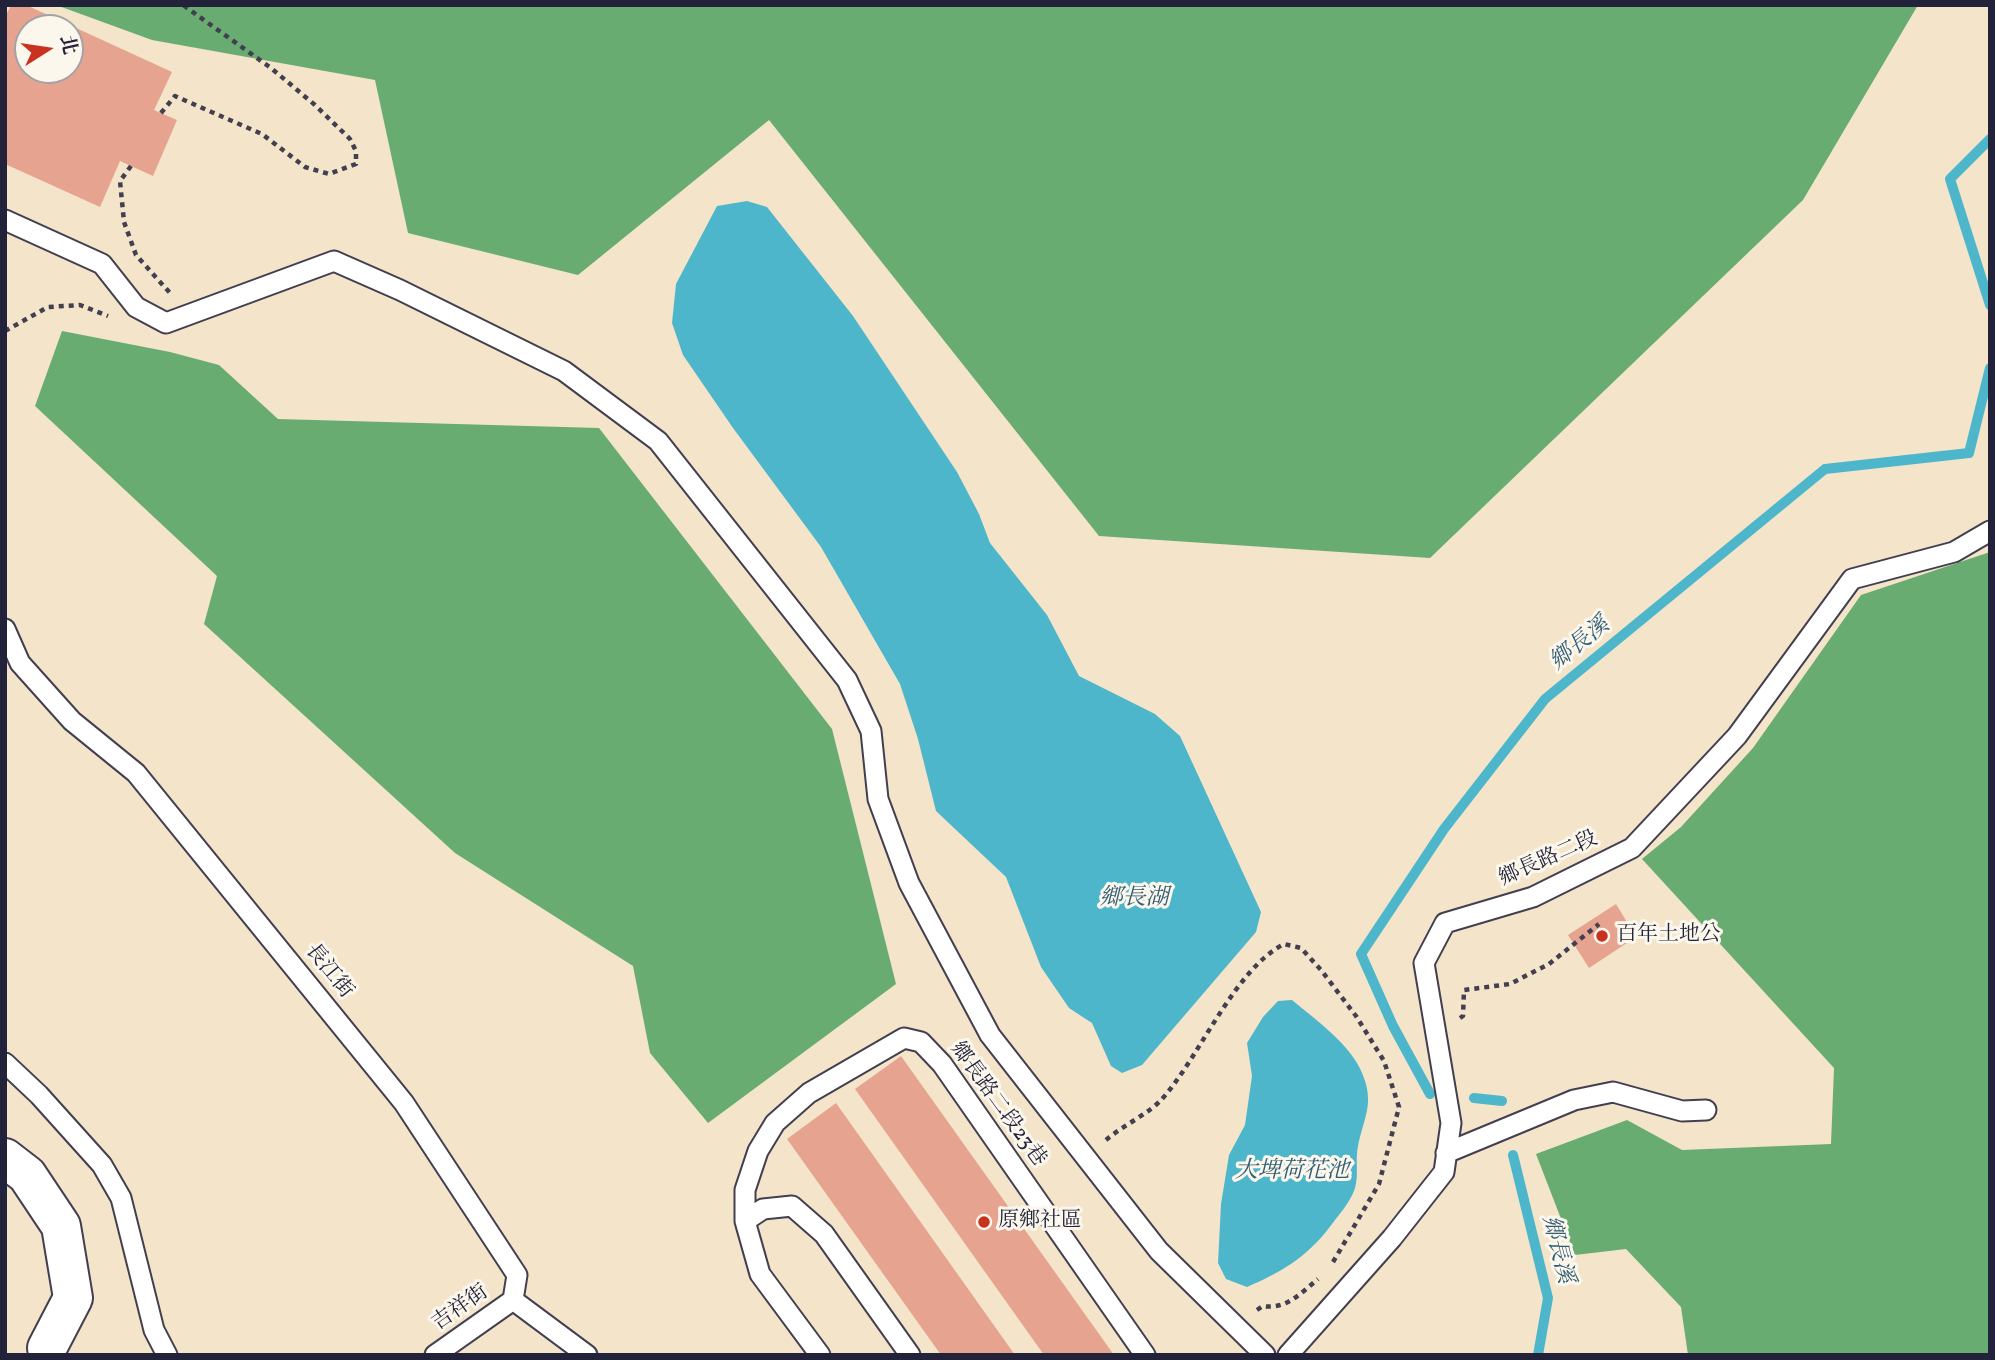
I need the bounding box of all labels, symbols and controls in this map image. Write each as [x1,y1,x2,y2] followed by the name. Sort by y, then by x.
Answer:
[14,14,84,84] north arrow
[53,33,82,57] text: 北
[1546,613,1616,677] water label: 鄉長溪
[1496,827,1602,893] street label: 鄉長路二段
[1100,886,1168,914] water label: 鄉長湖
[1616,923,1721,949] place label: 百年土地公
[1594,928,1610,944] marker: 百年土地公
[298,940,358,1004] street label: 長江街
[943,1038,1051,1172] street label: 鄉長路二段23巷
[1235,1159,1349,1187] water label: 大埤荷花池
[998,1209,1082,1235] place label: 原鄉社區
[1534,1213,1578,1287] water label: 鄉長溪
[976,1214,992,1230] marker: 原鄉社區
[428,1281,494,1337] street label: 吉祥街

